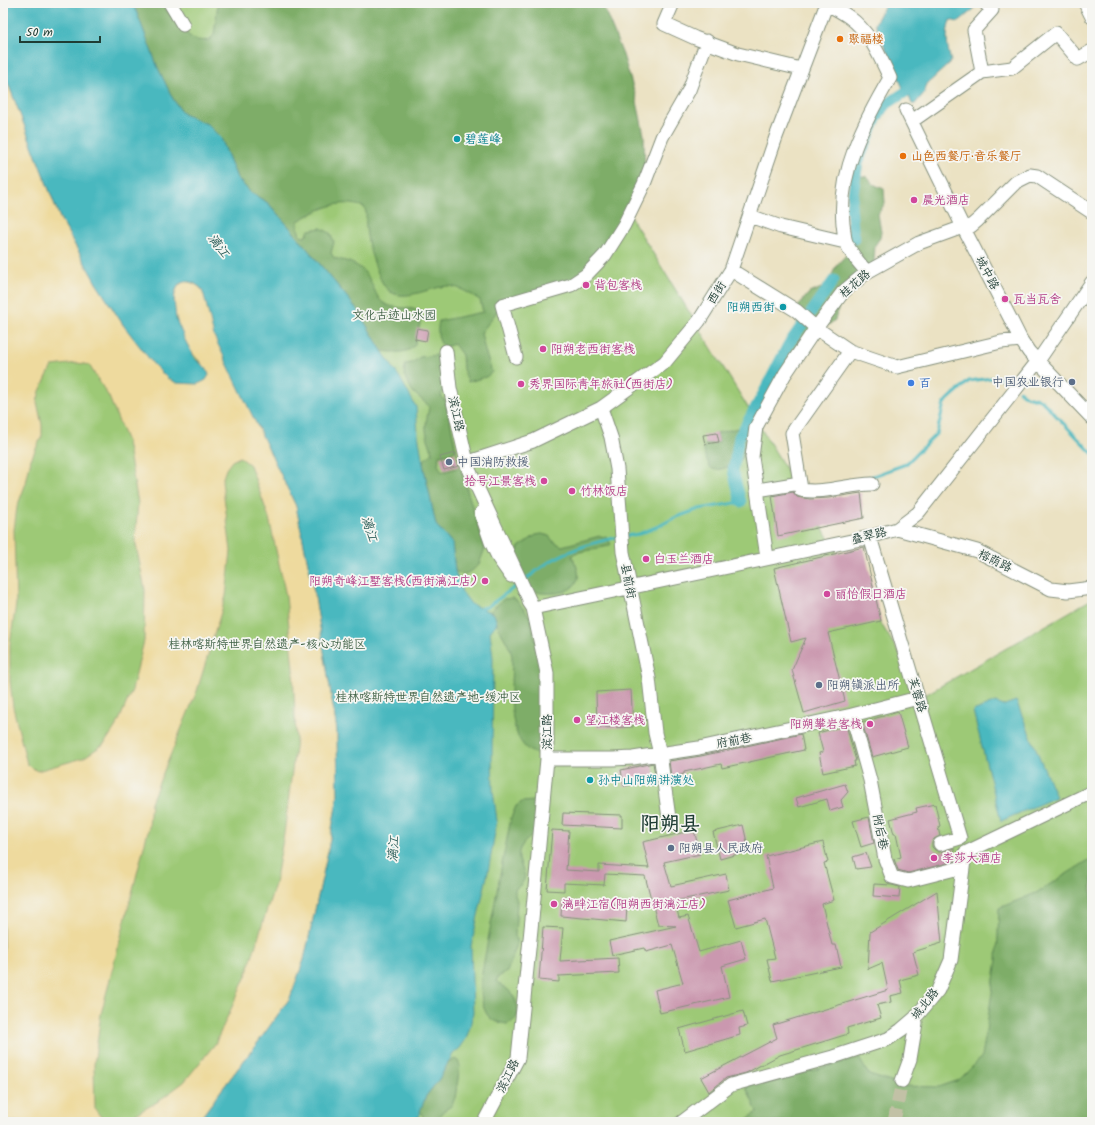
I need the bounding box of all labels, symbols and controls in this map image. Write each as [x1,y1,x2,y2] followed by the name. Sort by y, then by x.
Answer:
[20,18,100,44] scale bar
[26,23,53,42] text: 50 m
[848,30,884,49] place label: 聚福楼
[835,34,845,44] marker: 聚福楼
[465,130,501,149] place label: 碧莲峰
[452,134,462,144] marker: 碧莲峰
[911,147,1022,166] place label: 山色西餐厅·音乐餐厅
[898,151,908,161] marker: 山色西餐厅·音乐餐厅
[922,191,970,210] place label: 晨光酒店
[909,195,919,205] marker: 晨光酒店
[202,229,235,263] water label: 漓江
[970,253,1004,293] street label: 城中路
[835,265,875,303] street label: 桂花路
[594,276,642,295] place label: 背包客栈
[703,278,731,308] street label: 西街
[581,280,591,290] marker: 背包客栈
[1013,290,1061,309] place label: 瓦当瓦舍
[1000,294,1010,304] marker: 瓦当瓦舍
[727,298,775,317] place label: 阳朔西街
[778,302,788,312] marker: 阳朔西街
[352,306,436,325] park label: 文化古迹山水园
[551,340,635,359] place label: 阳朔老西街客栈
[538,344,548,354] marker: 阳朔老西街客栈
[992,373,1064,392] place label: 中国农业银行
[919,374,931,393] place label: 百
[529,375,673,394] place label: 秀界国际青年旅社(西街店)
[1067,377,1077,387] marker: 中国农业银行
[906,378,916,388] marker: 百
[516,379,526,389] marker: 秀界国际青年旅社(西街店)
[443,394,469,434] street label: 滨江路
[457,453,529,472] place label: 中国消防救援
[444,457,454,467] marker: 中国消防救援
[464,472,536,491] place label: 拾号江景客栈
[539,476,549,486] marker: 拾号江景客栈
[580,482,628,501] place label: 竹林饭店
[567,486,577,496] marker: 竹林饭店
[355,513,383,545] water label: 漓江
[849,522,889,550] street label: 叠翠路
[975,545,1015,577] street label: 榕荫路
[654,550,714,569] place label: 白玉兰酒店
[641,554,651,564] marker: 白玉兰酒店
[615,562,641,600] street label: 县前街
[309,572,477,591] place label: 阳朔奇峰江墅客栈(西街漓江店)
[480,576,490,586] marker: 阳朔奇峰江墅客栈(西街漓江店)
[835,585,907,604] place label: 丽怡假日酒店
[822,589,832,599] marker: 丽怡假日酒店
[168,635,366,654] park label: 桂林喀斯特世界自然遗产-核心功能区
[903,675,931,715] street label: 芙蓉路
[827,676,900,695] place label: 阳朔镇派出所
[814,680,824,690] marker: 阳朔镇派出所
[335,688,521,707] park label: 桂林喀斯特世界自然遗产地-缓冲区
[585,711,645,730] place label: 望江楼客栈
[538,714,557,750] street label: 滨江路
[572,715,582,725] marker: 望江楼客栈
[790,715,862,734] place label: 阳朔攀岩客栈
[865,719,875,729] marker: 阳朔攀岩客栈
[715,728,753,754] street label: 府前巷
[598,771,694,790] place label: 孙中山阳朔讲演处
[585,775,595,785] marker: 孙中山阳朔讲演处
[640,809,700,841] district label: 阳朔县
[867,813,893,851] street label: 附后巷
[383,834,405,863] water label: 漓江
[679,839,763,858] place label: 阳朔县人民政府
[666,843,676,853] marker: 阳朔县人民政府
[942,849,1002,868] place label: 李莎大酒店
[929,853,939,863] marker: 李莎大酒店
[562,895,706,914] place label: 漓畔江宿(阳朔西街漓江店)
[549,899,559,909] marker: 漓畔江宿(阳朔西街漓江店)
[906,984,944,1024] street label: 城北路
[492,1056,524,1096] street label: 滨江路

